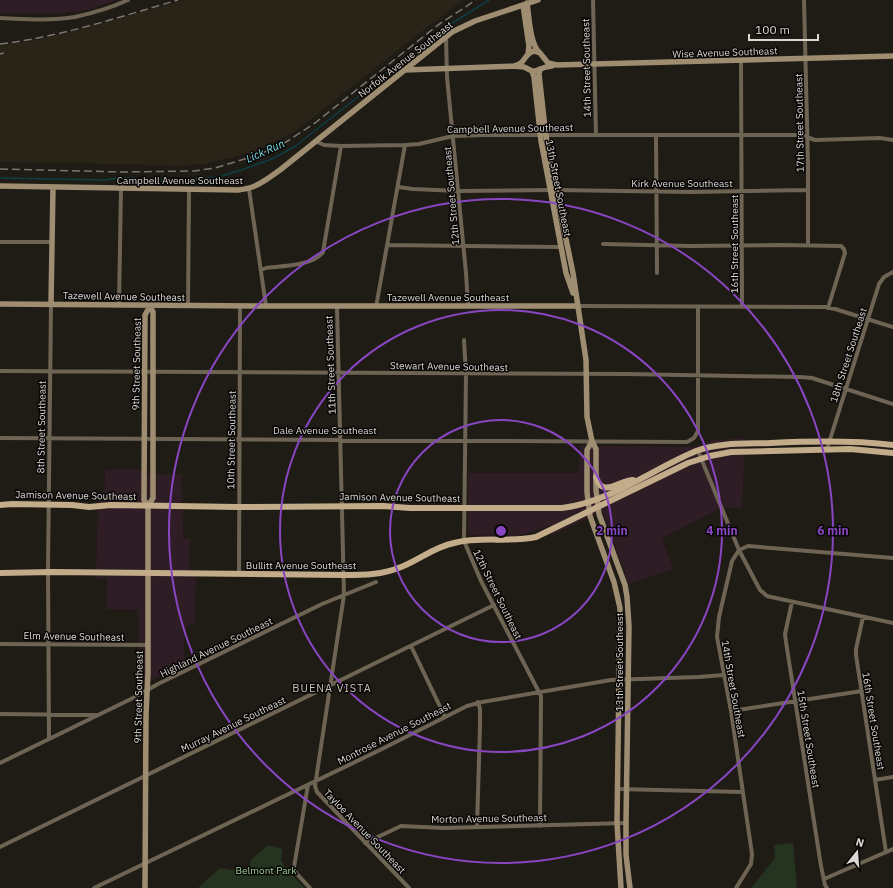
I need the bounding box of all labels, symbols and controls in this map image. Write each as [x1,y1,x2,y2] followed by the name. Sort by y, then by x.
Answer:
[749,16,818,42] scale bar
[355,18,456,100] street label: Norfolk Avenue Southeast
[579,18,594,117] street label: 14th Street Southeast
[755,22,790,37] text: 100 m
[672,44,778,61] street label: Wise Avenue Southeast
[792,73,807,172] street label: 17th Street Southeast
[447,121,574,136] street label: Campbell Avenue Southeast
[243,136,287,166] water label: Lick Run
[543,138,574,238] street label: 13th Street Southeast
[441,146,462,246] street label: 12th Street Southeast
[117,174,244,187] street label: Campbell Avenue Southeast
[631,177,733,190] street label: Kirk Avenue Southeast
[728,194,741,293] street label: 16th Street Southeast
[63,289,186,304] street label: Tazewell Avenue Southeast
[387,291,510,304] street label: Tazewell Avenue Southeast
[827,306,870,404] street label: 18th Street Southeast
[322,315,339,415] street label: 11th Street Southeast
[129,317,144,410] street label: 9th Street Southeast
[390,359,509,374] street label: Stewart Avenue Southeast
[34,380,49,473] street label: 8th Street Southeast
[224,390,239,489] street label: 10th Street Southeast
[273,424,377,437] street label: Dale Avenue Southeast
[15,488,137,503] street label: Jamison Avenue Southeast
[339,490,461,505] street label: Jamison Avenue Southeast
[596,523,628,538] text: 2 min
[706,523,738,538] text: 4 min
[817,523,849,538] text: 6 min
[494,524,508,538] centre of rings
[470,547,525,642] street label: 12th Street Southeast
[246,559,357,572] street label: Bullitt Avenue Southeast
[613,612,626,711] street label: 13th Street Southeast
[158,614,275,680] street label: Highland Avenue Southeast
[23,629,125,644] street label: Elm Avenue Southeast
[719,639,749,739] street label: 14th Street Southeast
[131,650,146,743] street label: 9th Street Southeast
[859,671,888,771] street label: 16th Street Southeast
[292,681,372,695] district label: BUENA VISTA
[794,689,823,789] street label: 15th Street Southeast
[179,693,288,755] street label: Murray Avenue Southeast
[335,699,454,768] street label: Montrose Avenue Southeast
[321,786,409,877] street label: Tayloe Avenue Southeast
[431,811,547,826] street label: Morton Avenue Southeast
[837,832,877,872] north arrow
[854,835,866,850] text: N
[236,864,297,877] park label: Belmont Park

